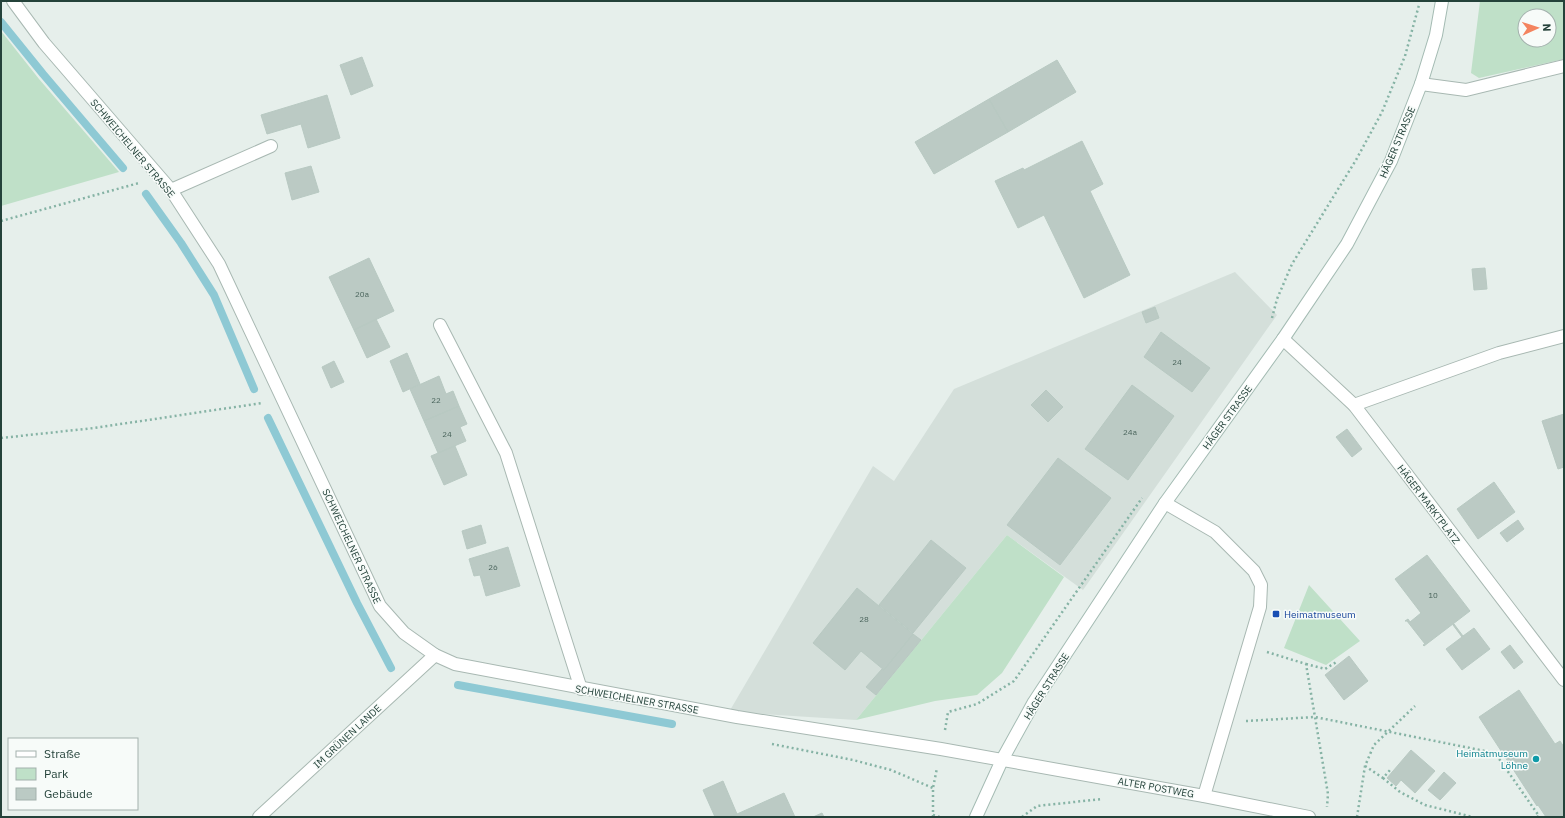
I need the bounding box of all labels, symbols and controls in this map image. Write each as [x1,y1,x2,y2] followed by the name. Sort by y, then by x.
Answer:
[1517,8,1557,48] north arrow
[1540,23,1554,32] text: N
[87,96,178,201] street label: SCHWEICHELNER STRASSE
[1377,104,1418,180] street label: HÄGER STRASSE
[355,289,370,299] house number: 20a
[1172,357,1182,367] house number: 24
[1200,382,1255,452] street label: HÄGER STRASSE
[431,395,441,405] house number: 22
[1123,427,1138,437] house number: 24a
[442,429,452,439] house number: 24
[1394,462,1463,547] street label: HÄGER MARKTPLATZ
[319,487,384,606] street label: SCHWEICHELNER STRASSE
[488,562,498,572] house number: 26
[1428,590,1438,600] house number: 10
[1284,608,1356,621] place label: Heimatmuseum
[1271,609,1281,619] marker: Heimatmuseum
[859,614,869,624] house number: 28
[1021,650,1072,722] street label: HÄGER STRASSE
[574,682,700,717] street label: SCHWEICHELNER STRASSE
[311,701,384,771] street label: IM GRÜNEN LANDE
[8,738,138,810] legend
[44,746,81,761] text: Straße
[1456,747,1528,772] place label: Heimatmuseum Löhne
[1531,754,1541,764] marker: Heimatmuseum Löhne
[44,766,69,781] text: Park
[1117,774,1195,801] street label: ALTER POSTWEG
[44,786,93,801] text: Gebäude

